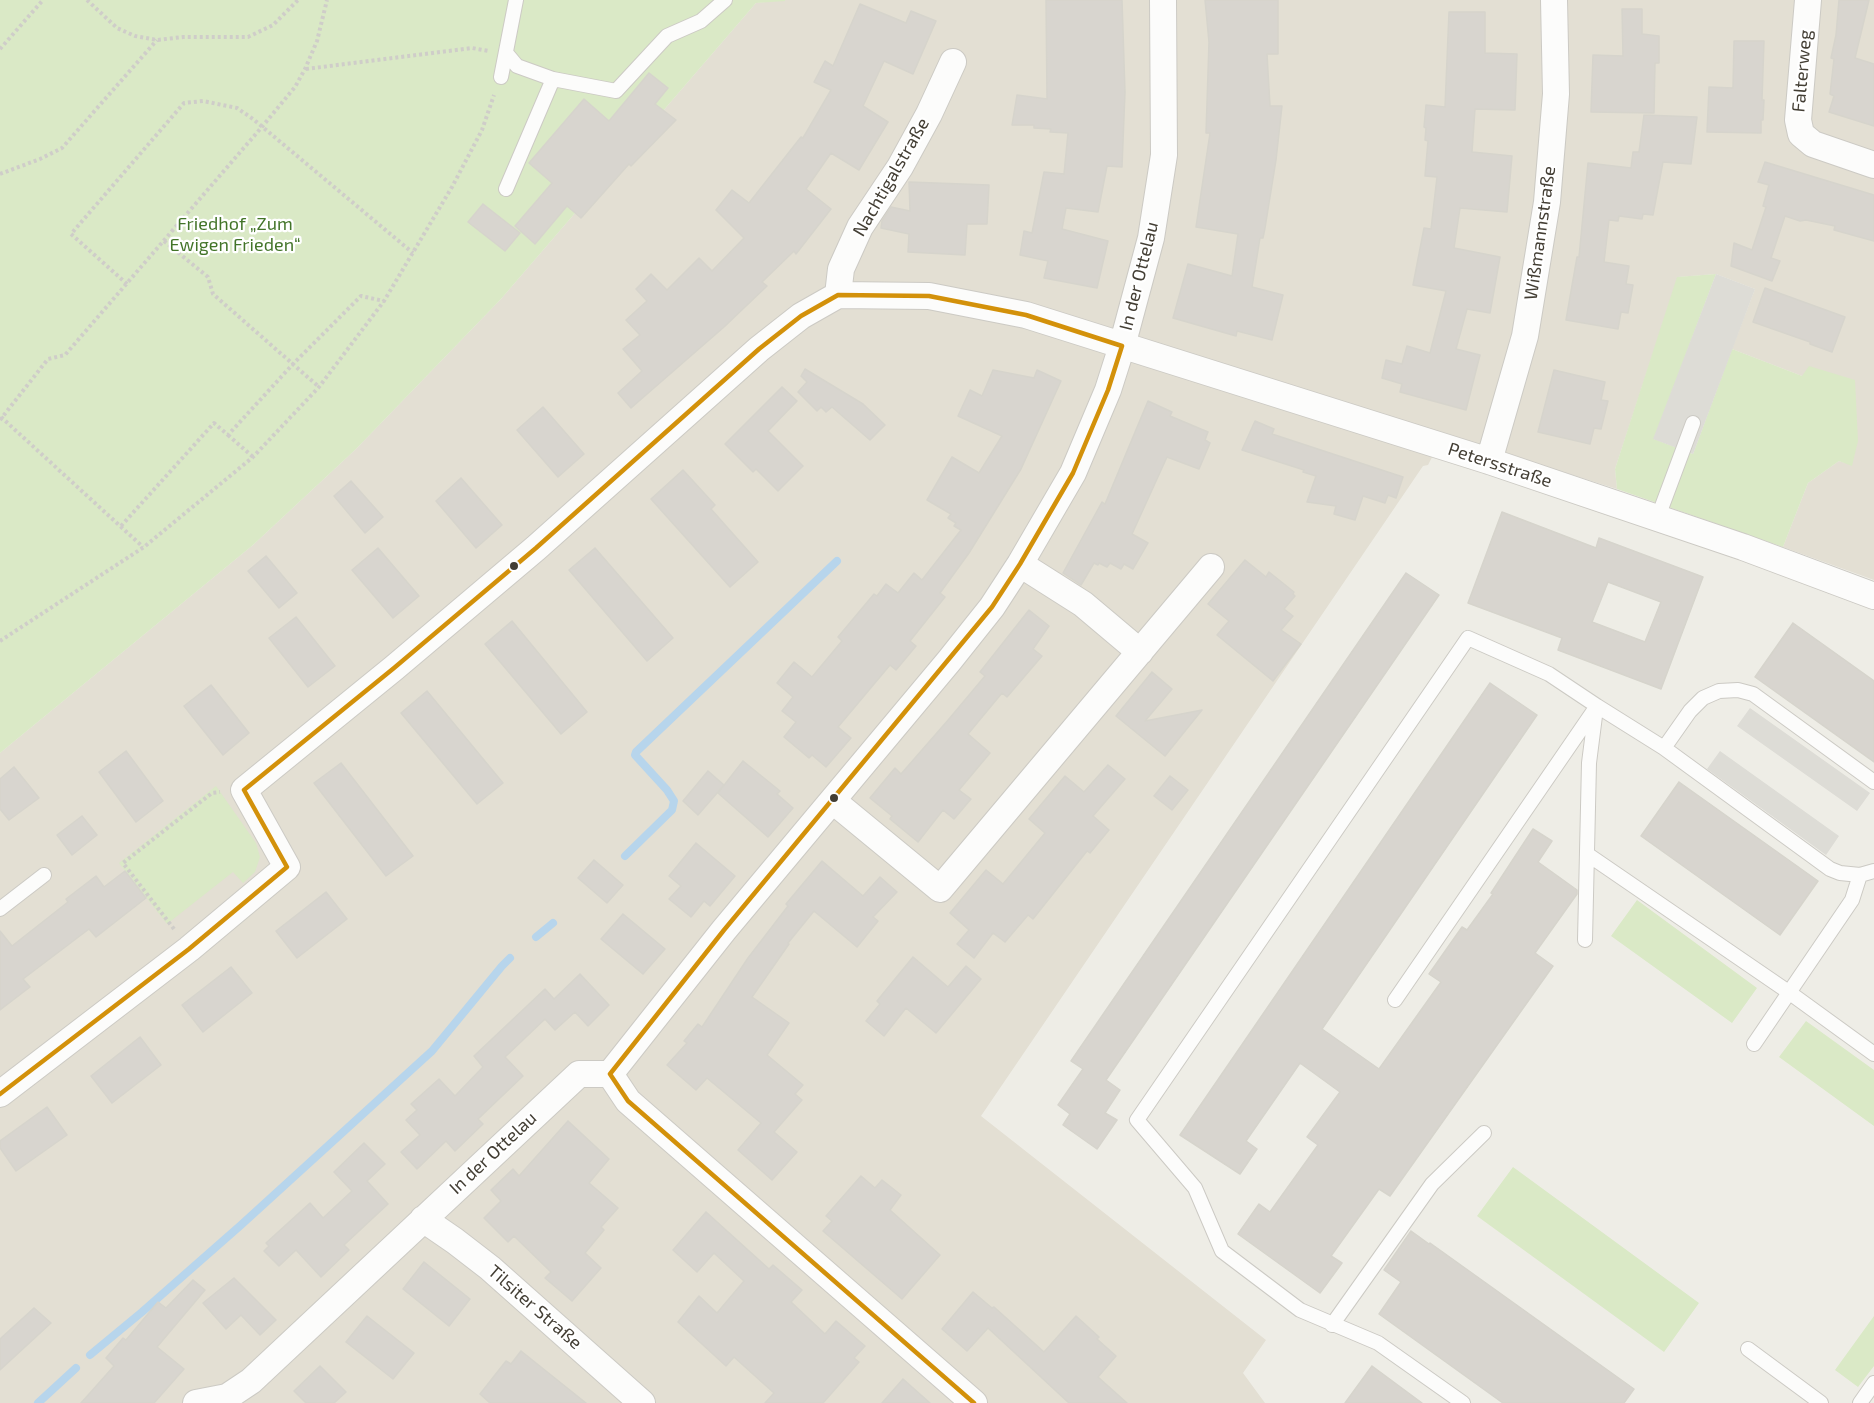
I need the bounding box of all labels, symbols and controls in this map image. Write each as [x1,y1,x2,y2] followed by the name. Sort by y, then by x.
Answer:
[1788,29,1816,113] street label: Falterweg
[848,114,934,240] street label: Nachtigalstraße
[1520,165,1560,301] street label: Wißmannstraße
[169,213,301,256] park label: Friedhof „Zum Ewigen Frieden“
[1115,219,1163,333] street label: In der Ottelau
[1445,438,1555,492] street label: Petersstraße
[508,560,520,572] unlabelled marker
[828,792,840,804] unlabelled marker
[445,1107,541,1199] street label: In der Ottelau
[484,1260,586,1354] street label: Tilsiter Straße

